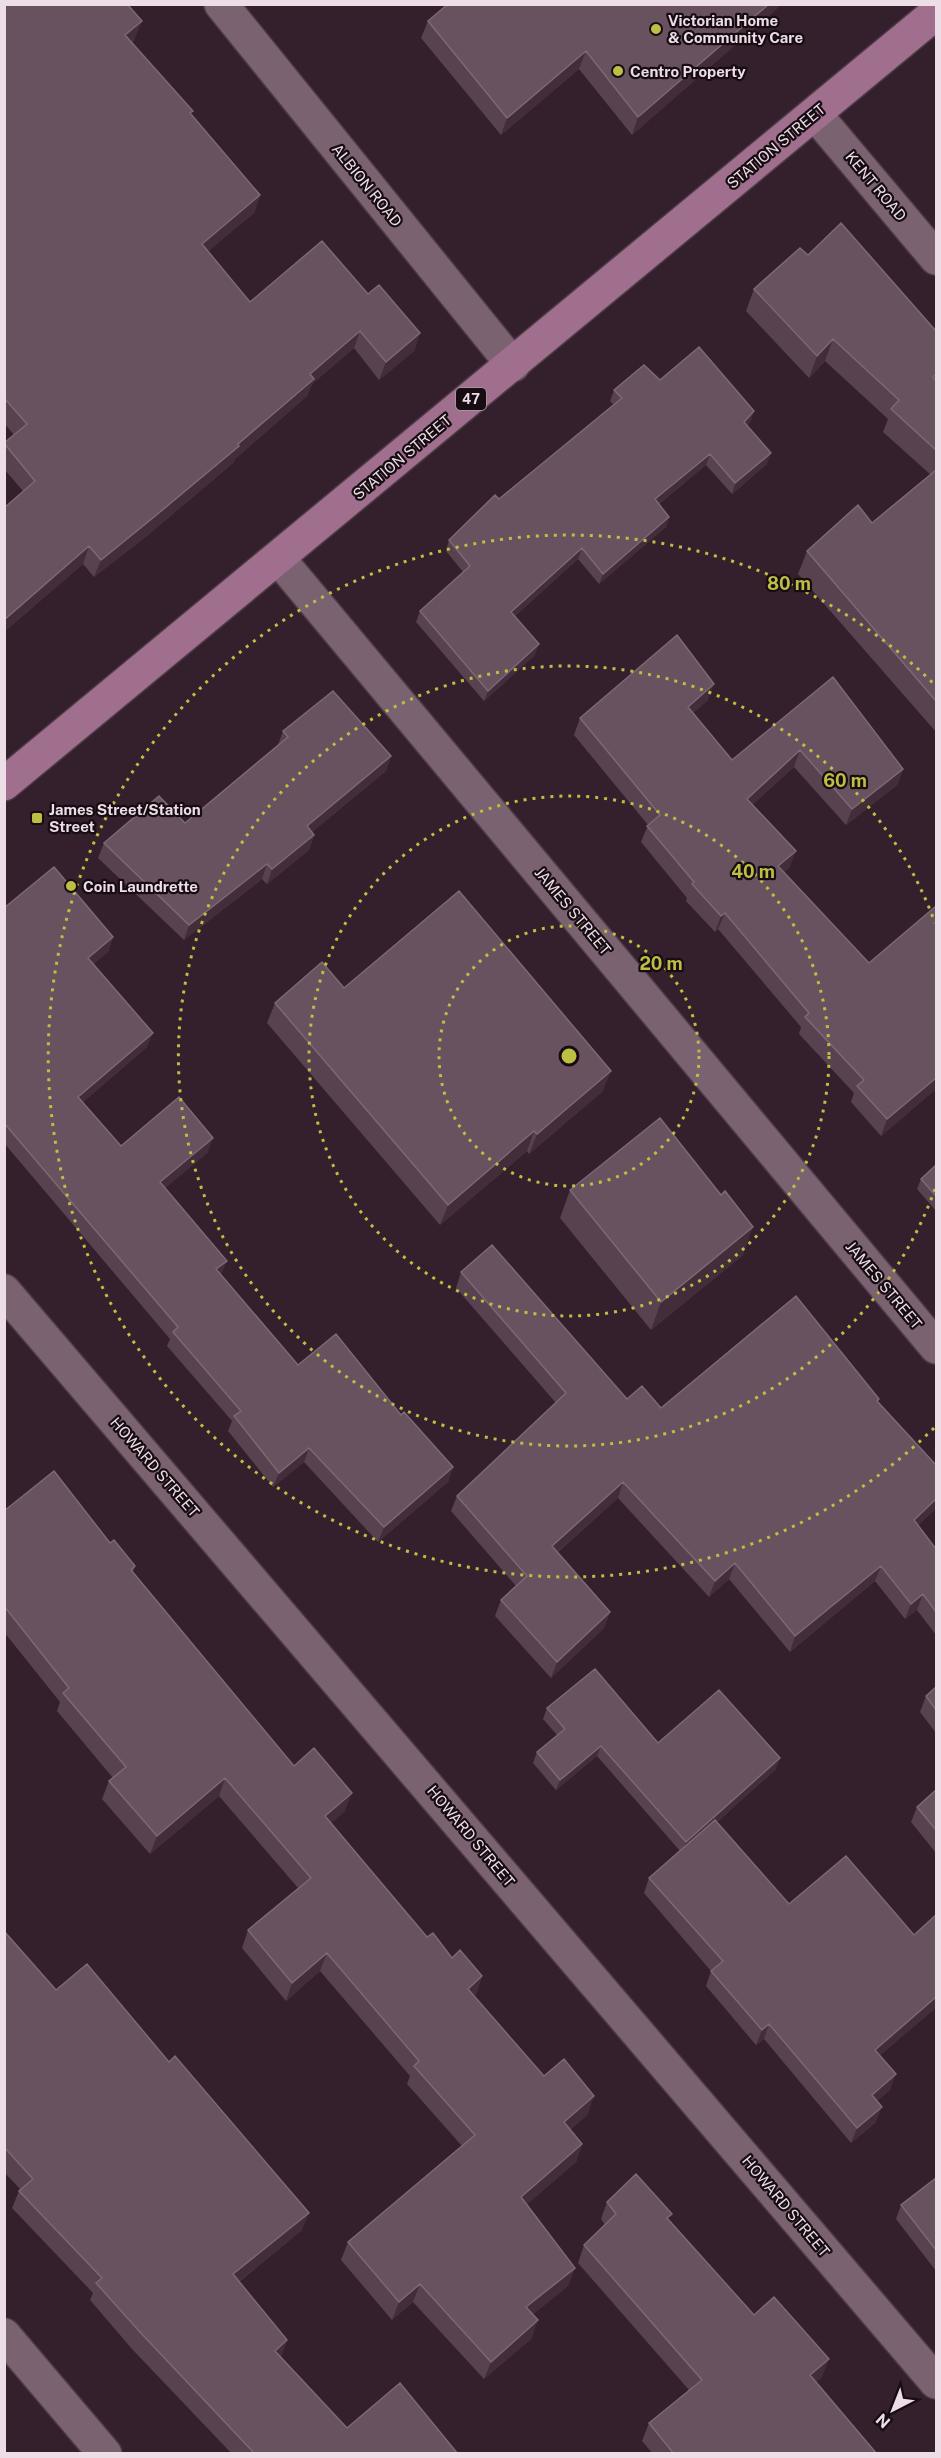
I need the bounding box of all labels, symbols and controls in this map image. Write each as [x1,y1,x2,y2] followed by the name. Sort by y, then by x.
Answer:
[668,12,803,46] place label: Victorian Home & Community Care
[649,22,663,36] marker: Victorian Home & Community Care
[630,63,746,80] place label: Centro Property
[611,64,625,78] marker: Centro Property
[724,100,828,192] street label: STATION STREET
[329,140,405,230] street label: ALBION ROAD
[842,148,910,224] street label: KENT ROAD
[456,388,486,410] road number: 47
[350,411,454,503] street label: STATION STREET
[767,573,811,594] text: 80 m
[823,770,867,791] text: 60 m
[49,801,201,835] place label: James Street/Station Street
[30,811,44,825] marker: James Street/Station Street
[731,861,775,882] text: 40 m
[531,864,615,958] street label: JAMES STREET
[83,878,198,895] place label: Coin Laundrette
[64,879,78,893] marker: Coin Laundrette
[639,953,683,974] text: 20 m
[559,1046,579,1066] centre of rings
[842,1238,926,1332] street label: JAMES STREET
[107,1414,203,1520] street label: HOWARD STREET
[424,1782,518,1890] street label: HOWARD STREET
[739,2152,833,2260] street label: HOWARD STREET
[863,2380,923,2440] north arrow
[872,2410,894,2432] text: N

